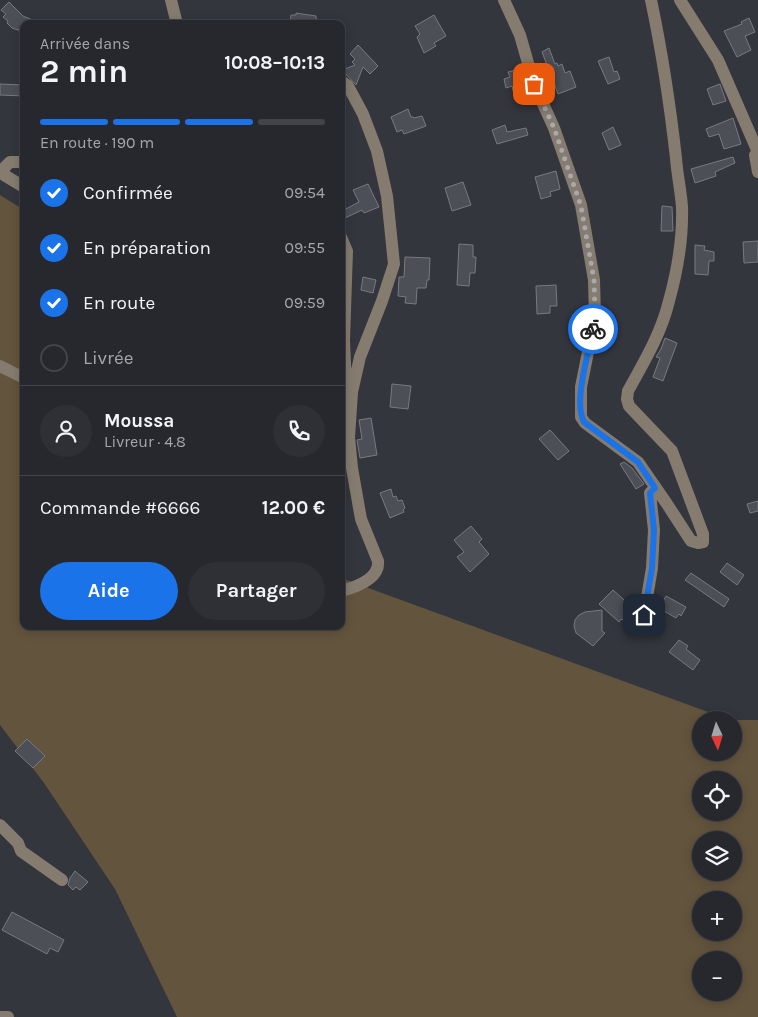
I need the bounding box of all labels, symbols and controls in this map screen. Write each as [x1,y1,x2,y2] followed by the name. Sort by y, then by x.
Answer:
[40,34,130,53] text: Arrivée dans
[224,52,325,74] text: 10:08–10:13
[40,53,128,90] text: 2 min
[513,63,555,105] pin
[520,70,548,98] icon: bag
[40,133,154,152] text: En route · 190 m
[40,179,68,207] icon: check
[83,182,173,204] text: Confirmée
[285,183,325,202] text: 09:54
[40,234,68,262] icon: check
[83,237,211,259] text: En préparation
[284,238,325,257] text: 09:55
[40,289,68,317] icon: check
[83,292,155,314] text: En route
[284,293,325,312] text: 09:59
[568,304,618,354] courier
[579,315,607,343] icon: bike
[83,347,133,369] text: Livrée
[40,405,92,457] button: person
[273,405,325,457] button: phone
[104,410,174,432] text: Moussa
[104,432,186,451] text: Livreur · 4.8
[40,497,200,519] text: Commande #6666
[262,497,325,519] text: 12.00 €
[40,562,178,620] button: Aide
[188,562,325,620] button: Partager
[623,594,665,636] pin
[630,601,658,629] icon: home
[692,711,742,761] north arrow
[692,711,742,1001] map controls
[692,771,742,821] button: locate
[692,831,742,881] button: layers
[692,891,742,941] button: +
[692,951,742,1001] button: −

